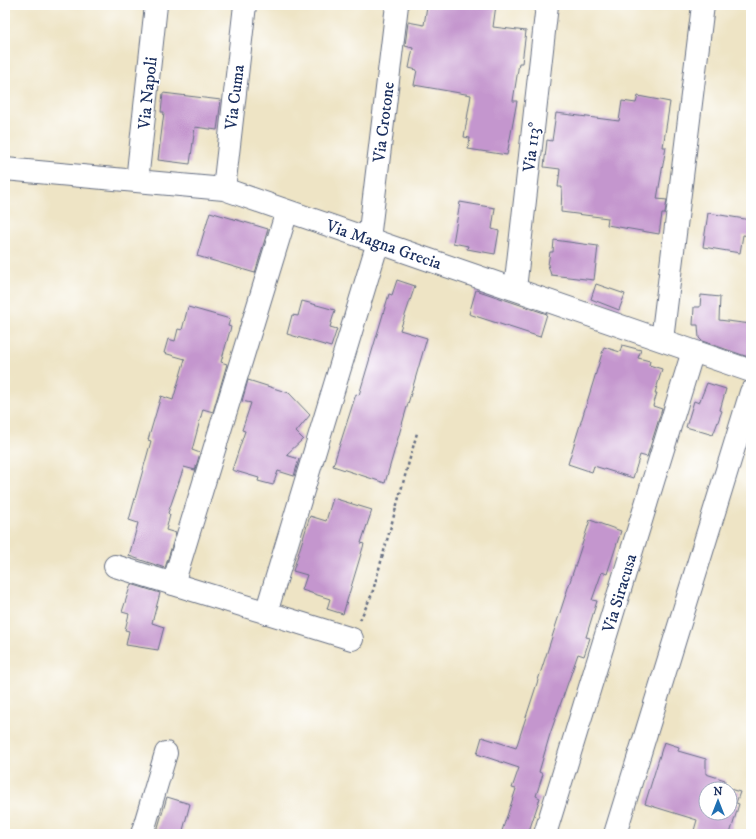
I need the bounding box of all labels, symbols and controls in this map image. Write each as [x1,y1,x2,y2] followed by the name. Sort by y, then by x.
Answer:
[133,56,163,131] street label: Via Napoli
[220,63,250,132] street label: Via Cuma
[368,80,400,165] street label: Via Crotone
[518,121,546,174] street label: Via 113°
[322,215,445,275] street label: Via Magna Grecia
[597,551,643,636] street label: Via Siracusa
[698,781,738,821] north arrow
[713,785,723,799] text: N

